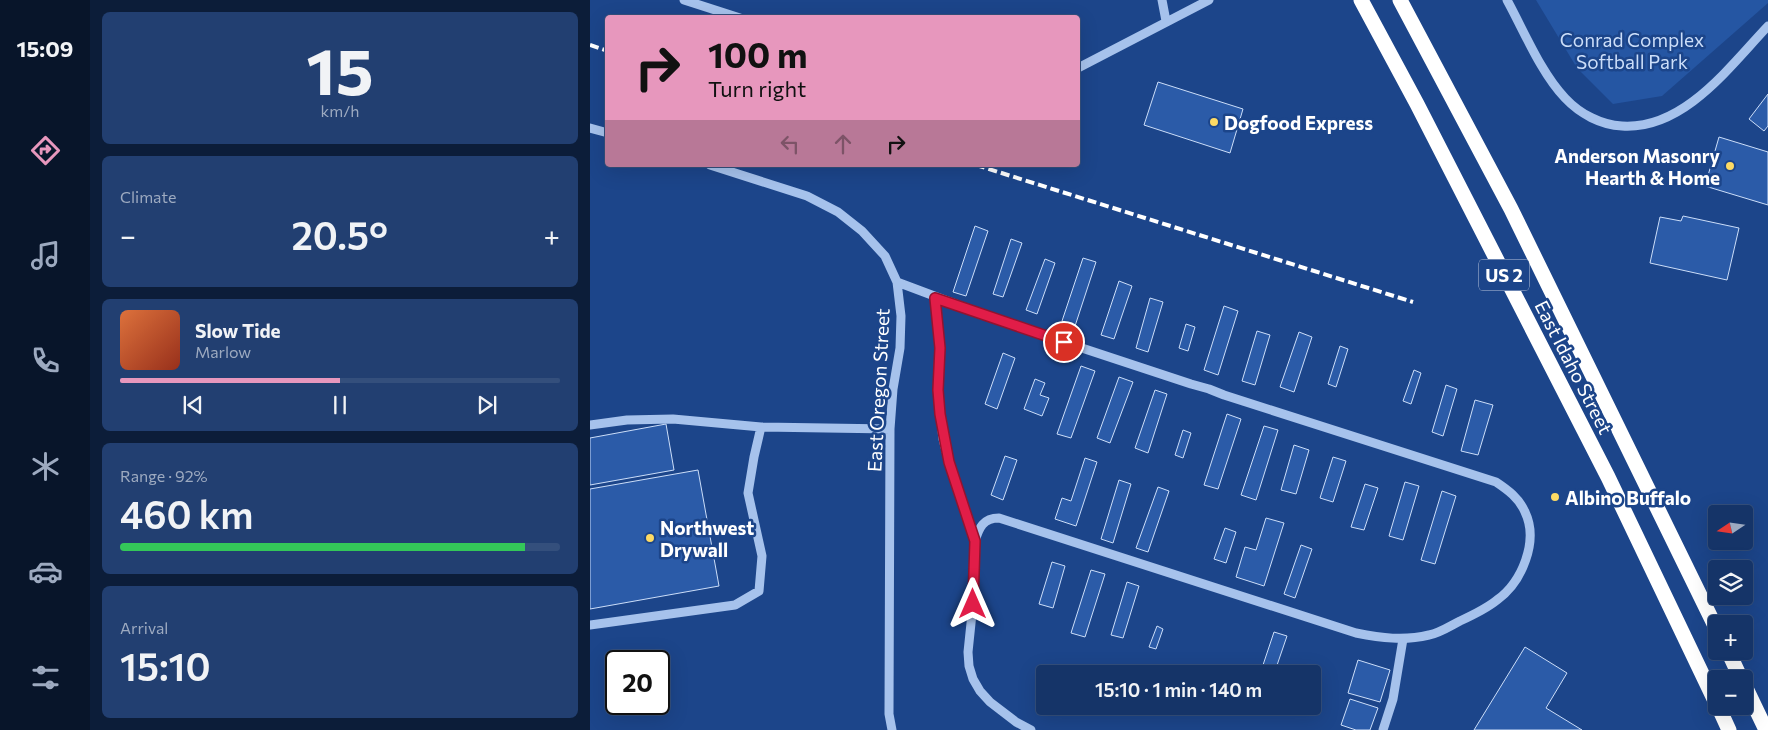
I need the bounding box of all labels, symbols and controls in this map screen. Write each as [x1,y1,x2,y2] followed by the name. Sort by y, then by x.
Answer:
[1560,28,1704,73] park label: Conrad Complex Softball Park
[306,29,374,108] text: 15
[708,32,808,75] text: 100 m
[17,35,73,62] text: 15:09
[625,35,690,100] icon: right
[708,75,806,102] text: Turn right
[321,101,359,120] text: km/h
[1224,111,1373,134] place label: Dogfood Express
[1208,116,1220,128] marker: Dogfood Express
[776,130,804,158] icon: left
[829,130,857,158] icon: ahead
[882,130,910,158] icon: right
[28,133,63,168] icon: directions
[1554,144,1721,189] place label: Anderson Masonry Hearth & Home
[1724,160,1736,172] marker: Anderson Masonry Hearth & Home
[120,187,176,206] text: Climate
[292,211,388,258] text: 20.5°
[120,218,136,252] text: −
[544,218,560,252] text: +
[28,238,63,273] icon: music
[1479,260,1529,290] road number: US 2
[1530,296,1618,438] street label: East Idaho Street
[862,307,894,472] street label: East Oregon Street
[195,319,281,342] text: Slow Tide
[1043,321,1085,363] pin
[1050,328,1078,356] icon: arrive
[195,342,251,361] text: Marlow
[28,343,63,378] icon: phone
[179,391,207,419] icon: previous
[326,391,354,419] icon: pause
[473,391,501,419] icon: next
[28,449,63,484] icon: climate
[120,466,208,485] text: Range · 92%
[1565,486,1691,509] place label: Albino Buffalo
[120,490,253,537] text: 460 km
[1549,491,1561,503] marker: Albino Buffalo
[1708,505,1752,550] north arrow
[1708,505,1753,715] map controls
[660,516,754,561] place label: Northwest Drywall
[644,532,656,544] marker: Northwest Drywall
[28,554,63,589] icon: car
[1708,560,1753,605] button: layers
[946,577,998,629] position arrow
[1708,615,1753,660] button: +
[120,618,168,637] text: Arrival
[120,642,211,689] text: 15:10
[605,650,670,715] speed limit sign: 20
[28,660,63,695] icon: filters
[1708,670,1753,715] button: −
[1095,678,1262,701] text: 15:10 · 1 min · 140 m

